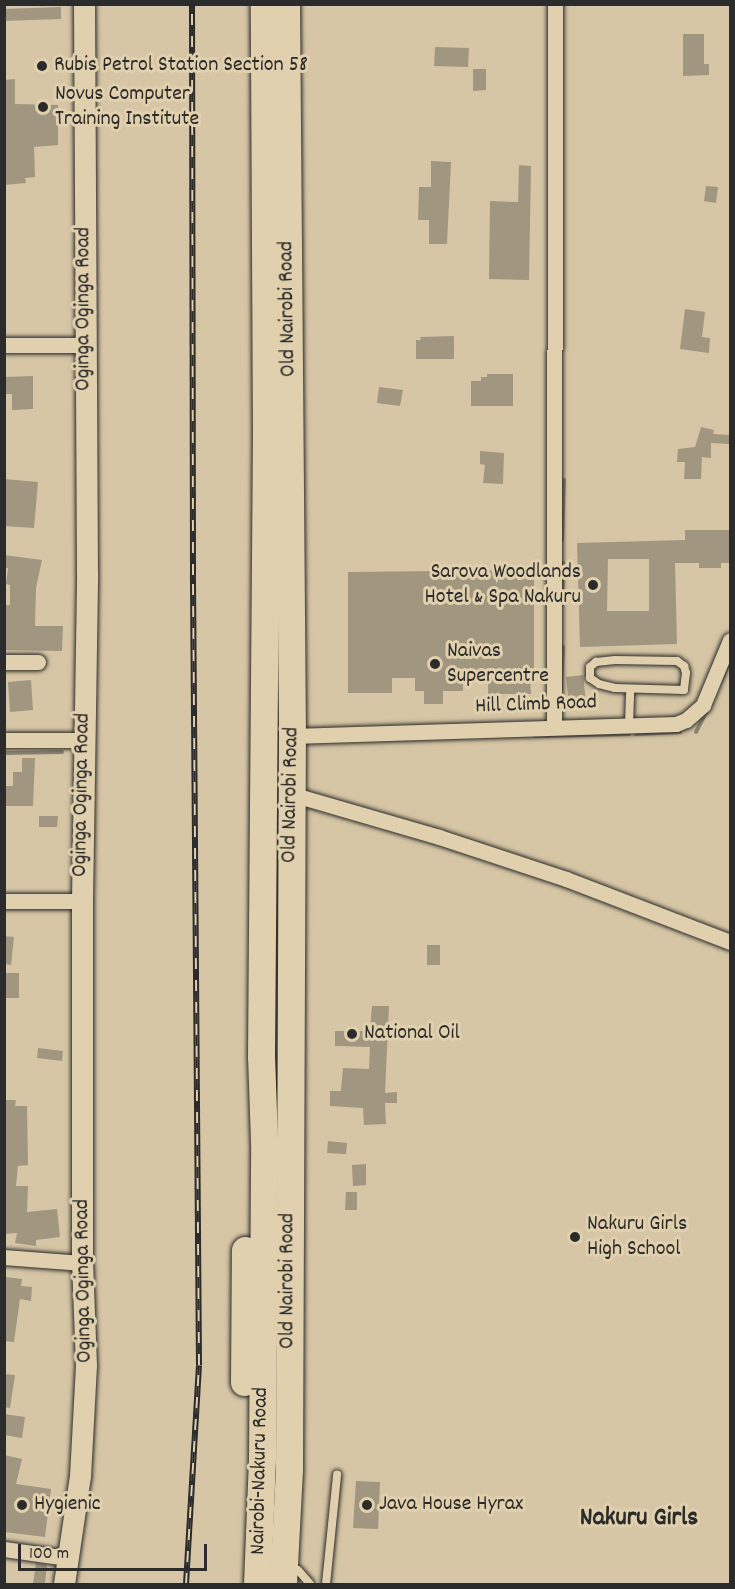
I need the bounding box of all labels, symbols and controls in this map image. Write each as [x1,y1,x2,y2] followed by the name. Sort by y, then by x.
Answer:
[54,53,308,79] place label: Rubis Petrol Station Section 58
[35,59,49,73] marker: Rubis Petrol Station Section 58
[55,81,199,132] place label: Novus Computer Training Institute
[36,100,50,114] marker: Novus Computer Training Institute
[71,227,97,391] street label: Oginga Oginga Road
[274,241,302,377] street label: Old Nairobi Road
[425,559,581,610] place label: Sarova Woodlands Hotel & Spa Nakuru
[586,578,600,592] marker: Sarova Woodlands Hotel & Spa Nakuru
[447,638,549,690] place label: Naivas Supercentre
[428,657,442,671] marker: Naivas Supercentre
[475,690,597,720] street label: Hill Climb Road
[67,713,97,877] street label: Oginga Oginga Road
[277,727,305,863] street label: Old Nairobi Road
[364,1021,460,1047] place label: National Oil
[345,1027,359,1041] marker: National Oil
[69,1199,99,1363] street label: Oginga Oginga Road
[587,1211,687,1262] place label: Nakuru Girls High School
[275,1213,301,1349] street label: Old Nairobi Road
[568,1230,582,1244] marker: Nakuru Girls High School
[245,1387,275,1555] street label: Nairobi-Nakuru Road
[34,1492,101,1518] place label: Hygienic
[379,1492,523,1518] place label: Java House Hyrax
[15,1498,29,1512] marker: Hygienic
[360,1498,374,1512] marker: Java House Hyrax
[580,1503,698,1535] district label: Nakuru Girls
[21,1532,210,1570] scale bar
[29,1542,69,1567] text: 100 m

